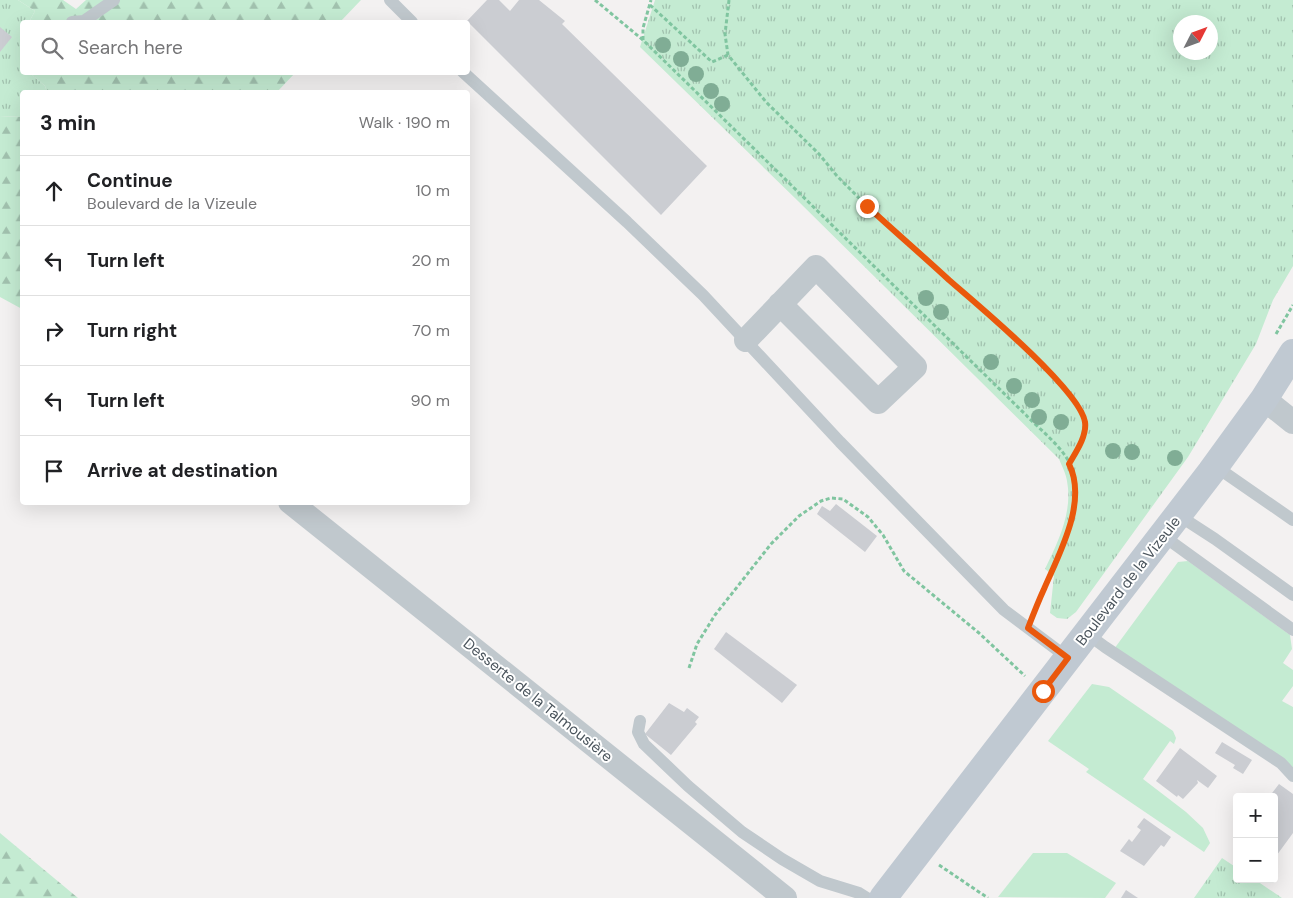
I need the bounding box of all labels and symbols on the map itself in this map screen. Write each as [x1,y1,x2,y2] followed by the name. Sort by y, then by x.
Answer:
[1173,15,1218,60] north arrow
[856,195,879,218] route end
[1071,512,1185,650] street label: Boulevard de la Vizeule
[459,633,617,767] street label: Desserte de la Talmousière
[1032,680,1055,703] route start

